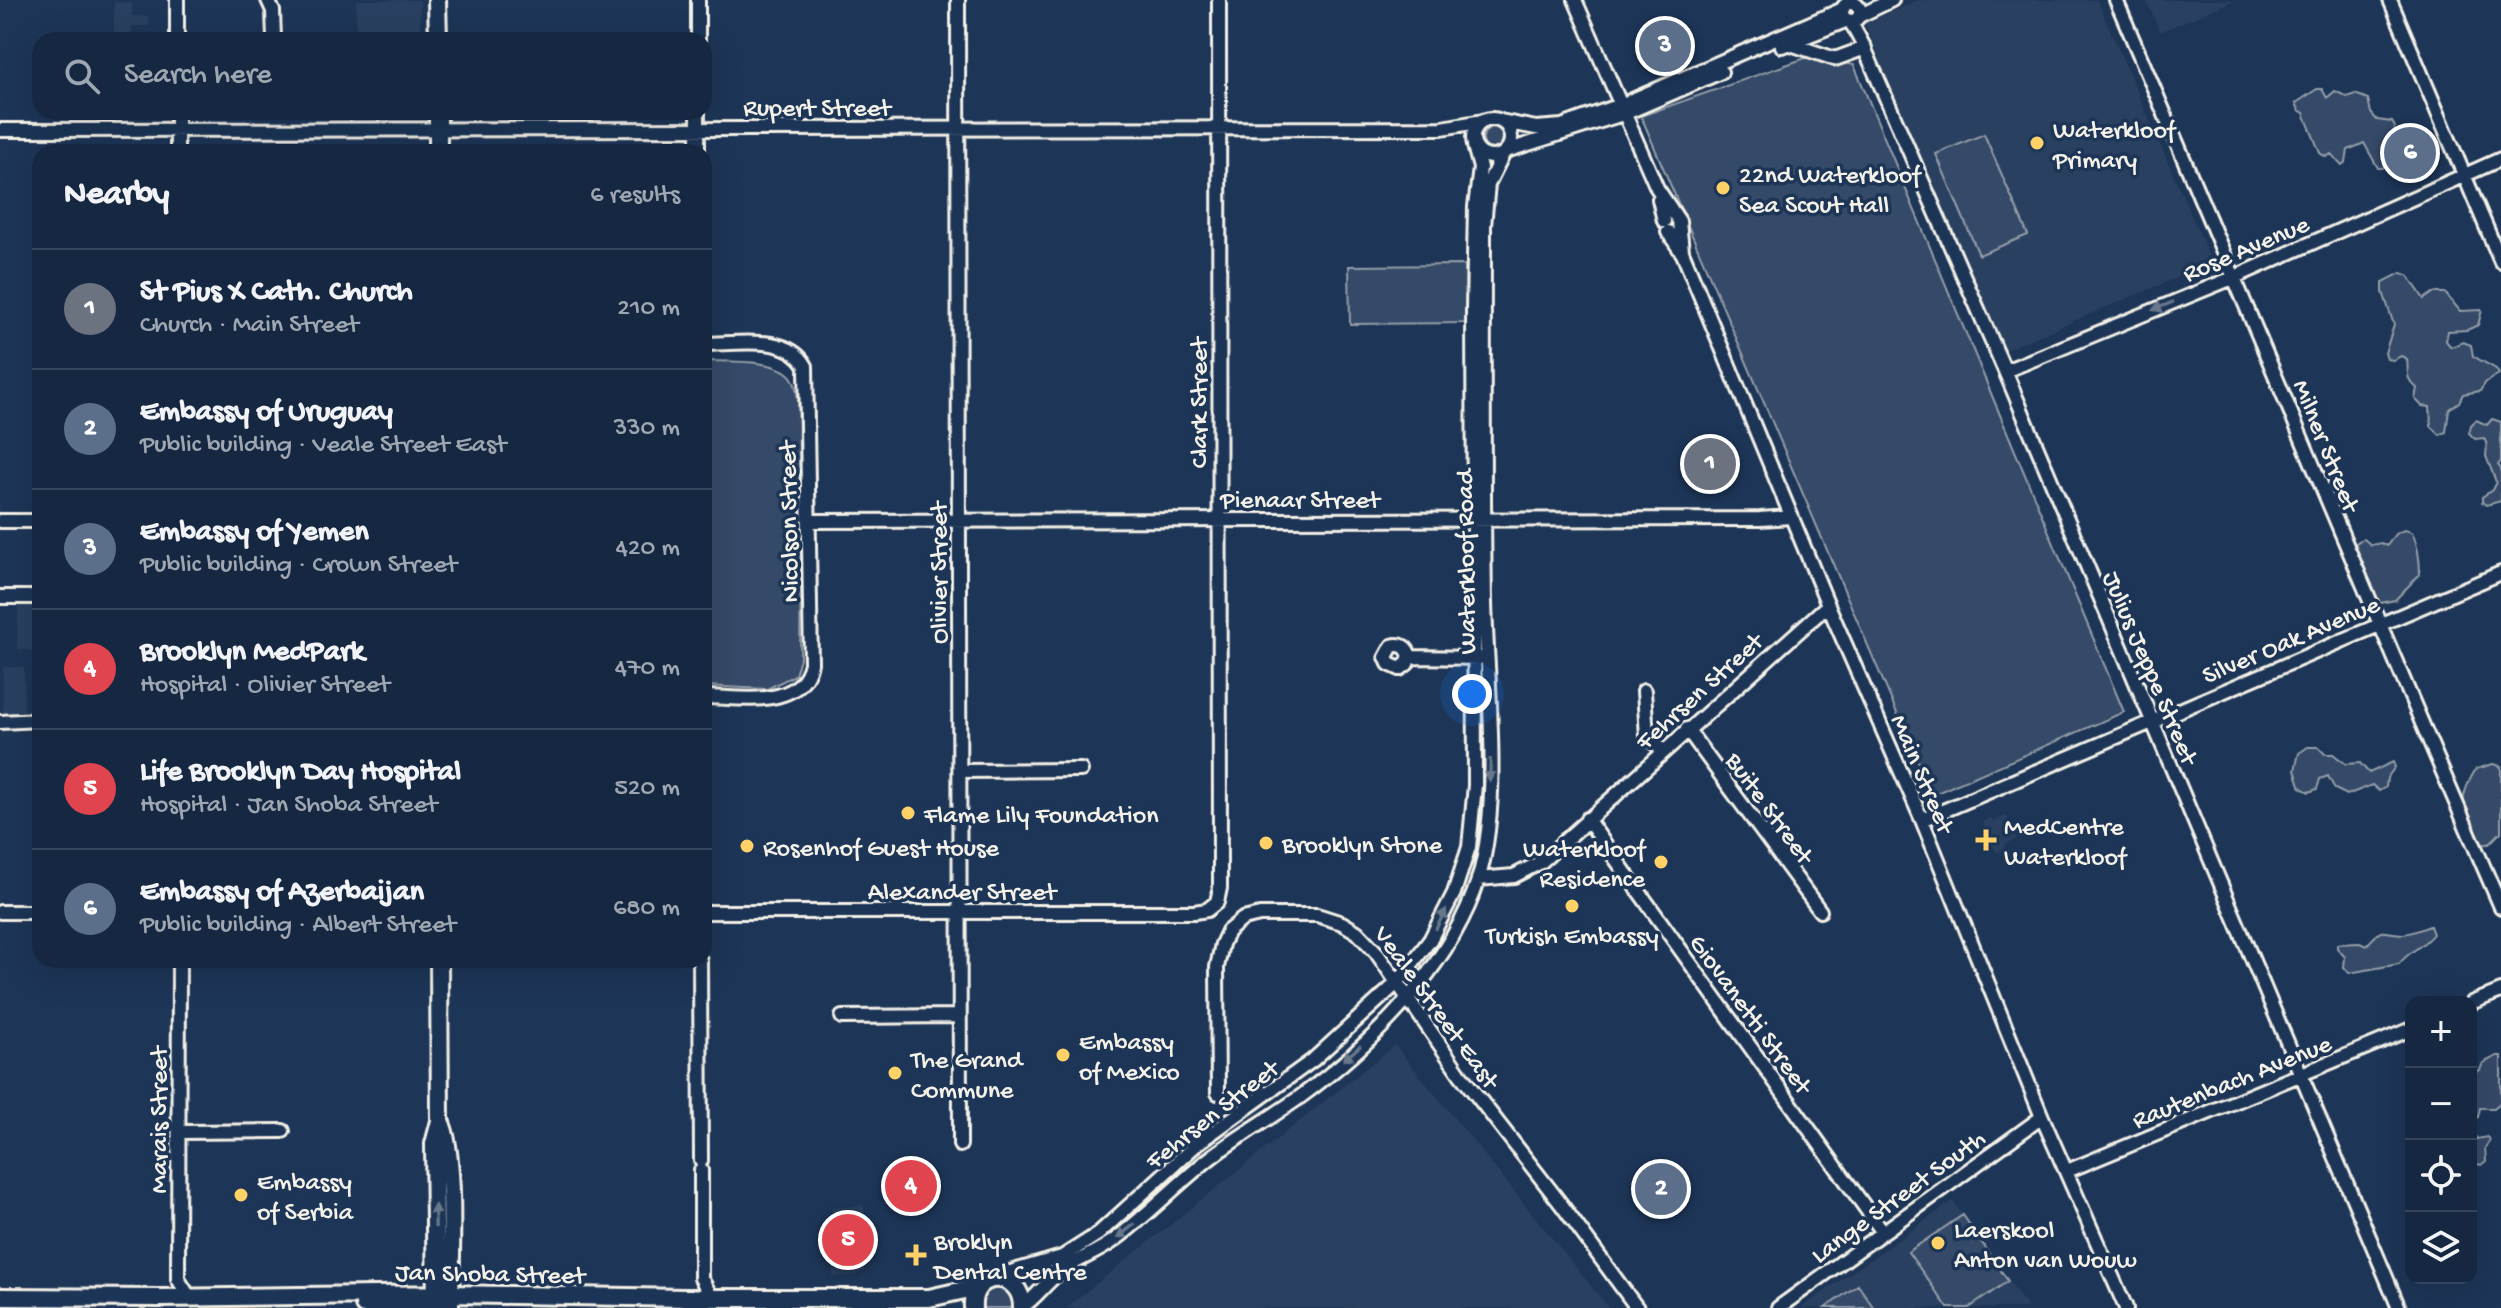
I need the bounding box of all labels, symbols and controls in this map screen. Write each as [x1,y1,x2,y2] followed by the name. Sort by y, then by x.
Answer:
[1639,16,1691,76] pin: 3
[32,32,712,120] search box
[60,54,104,98] icon: search
[124,59,272,94] text: Search here
[743,95,893,126] street label: Rupert Street
[2052,117,2177,178] place label: Waterkloof Primary
[2384,123,2436,183] pin: 6
[2028,134,2046,152] marker: Waterkloof Primary
[1739,162,1922,223] place label: 22nd Waterkloof Sea Scout Hall
[64,176,169,216] text: Nearby
[1714,179,1732,197] marker: 22nd Waterkloof Sea Scout Hall
[590,181,680,212] text: 6 results
[2179,210,2315,292] street label: Rose Avenue
[140,276,413,311] text: St Pius X Cath. Church
[85,294,95,325] text: 1
[617,294,680,325] text: 210 m
[2151,300,2175,313] one-way arrow
[140,311,359,342] text: Church · Main Street
[1186,335,1217,468] street label: Clark Street
[2283,376,2365,520] street label: Milner Street
[140,396,393,431] text: Embassy of Uruguay
[84,414,96,445] text: 2
[614,414,680,445] text: 330 m
[140,431,506,462] text: Public building · Veale Street East
[1684,434,1736,494] pin: 1
[775,438,808,603] street label: Nicolson Street
[1451,467,1486,655] street label: Waterkloof Road
[1219,487,1382,518] street label: Pienaar Street
[926,500,957,644] street label: Olivier Street
[140,516,369,551] text: Embassy of Yemen
[83,534,97,565] text: 3
[616,534,680,565] text: 420 m
[140,551,457,582] text: Public building · Crown Street
[2093,567,2203,772] street label: Julius Jeppe Street
[2198,591,2386,693] street label: Silver Oak Avenue
[1630,626,1773,759] street label: Fehrsen Street
[140,636,364,671] text: Brooklyn MedPark
[84,654,96,685] text: 4
[615,654,680,685] text: 470 m
[140,671,390,702] text: Hospital · Olivier Street
[1452,674,1492,714] your location
[1881,711,1960,841] street label: Main Street
[1716,747,1820,874] street label: Buite Street
[140,756,461,791] text: Life Brooklyn Day Hospital
[1484,758,1497,783] one-way arrow
[83,774,97,805] text: 5
[614,774,680,805] text: 520 m
[140,791,437,822] text: Hospital · Jan Shoba Street
[923,802,1159,833] place label: Flame Lily Foundation
[899,804,917,822] marker: Flame Lily Foundation
[2004,814,2128,875] place label: MedCentre Waterkloof
[1975,829,1997,851] marker: MedCentre Waterkloof
[1281,832,1443,863] place label: Brooklyn Stone
[1257,834,1275,852] marker: Brooklyn Stone
[763,835,1000,866] place label: Rosenhof Guest House
[1523,836,1647,897] place label: Waterkloof Residence
[738,837,756,855] marker: Rosenhof Guest House
[1652,853,1670,871] marker: Waterkloof Residence
[140,876,424,911] text: Embassy of Azerbaijan
[868,879,1059,910] street label: Alexander Street
[83,894,97,925] text: 6
[613,894,680,925] text: 680 m
[1563,897,1581,915] marker: Turkish Embassy
[1434,907,1448,930] one-way arrow
[140,911,456,942] text: Public building · Albert Street
[1364,920,1505,1098] street label: Veale Street East
[1483,923,1659,954] place label: Turkish Embassy
[1680,930,1818,1103] street label: Giovanetti Street
[2405,996,2477,1284] map controls
[2405,996,2477,1068] button: +
[1079,1029,1180,1090] place label: Embassy of Mexico
[2129,1030,2337,1138] street label: Rautenbach Avenue
[146,1044,177,1193] street label: Marais Street
[1342,1044,1362,1061] one-way arrow
[1054,1046,1072,1064] marker: Embassy of Mexico
[909,1047,1024,1108] place label: The Grand Commune
[1140,1053,1289,1179] street label: Fehrsen Street
[886,1064,904,1082] marker: The Grand Commune
[2405,1068,2477,1140] button: −
[1806,1125,1993,1272] street label: Lange Street South
[2405,1140,2477,1212] button: locate
[885,1156,937,1216] pin: 4
[1635,1159,1687,1219] pin: 2
[257,1169,355,1230] place label: Embassy of Serbia
[232,1186,250,1204] marker: Embassy of Serbia
[429,1203,441,1228] one-way arrow
[822,1210,874,1270] pin: 5
[2405,1212,2477,1284] button: layers
[1954,1217,2137,1278] place label: Laerskool Anton van Wouw
[1116,1222,1136,1239] one-way arrow
[932,1229,1087,1290] place label: Broklyn Dental Centre
[1929,1234,1947,1252] marker: Laerskool Anton van Wouw
[905,1244,927,1266] marker: Broklyn Dental Centre
[395,1259,588,1294] street label: Jan Shoba Street

